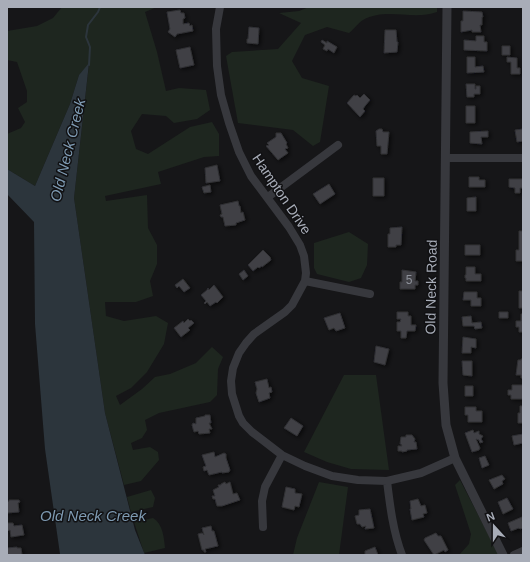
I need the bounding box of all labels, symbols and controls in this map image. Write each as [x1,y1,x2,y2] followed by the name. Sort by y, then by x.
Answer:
[46,95,89,203] water label: Old Neck Creek
[249,151,315,237] street label: Hampton Drive
[422,239,440,335] street label: Old Neck Road
[406,273,413,287] house number: 5
[474,506,514,546] north arrow
[40,507,147,524] water label: Old Neck Creek
[485,510,496,524] text: N

